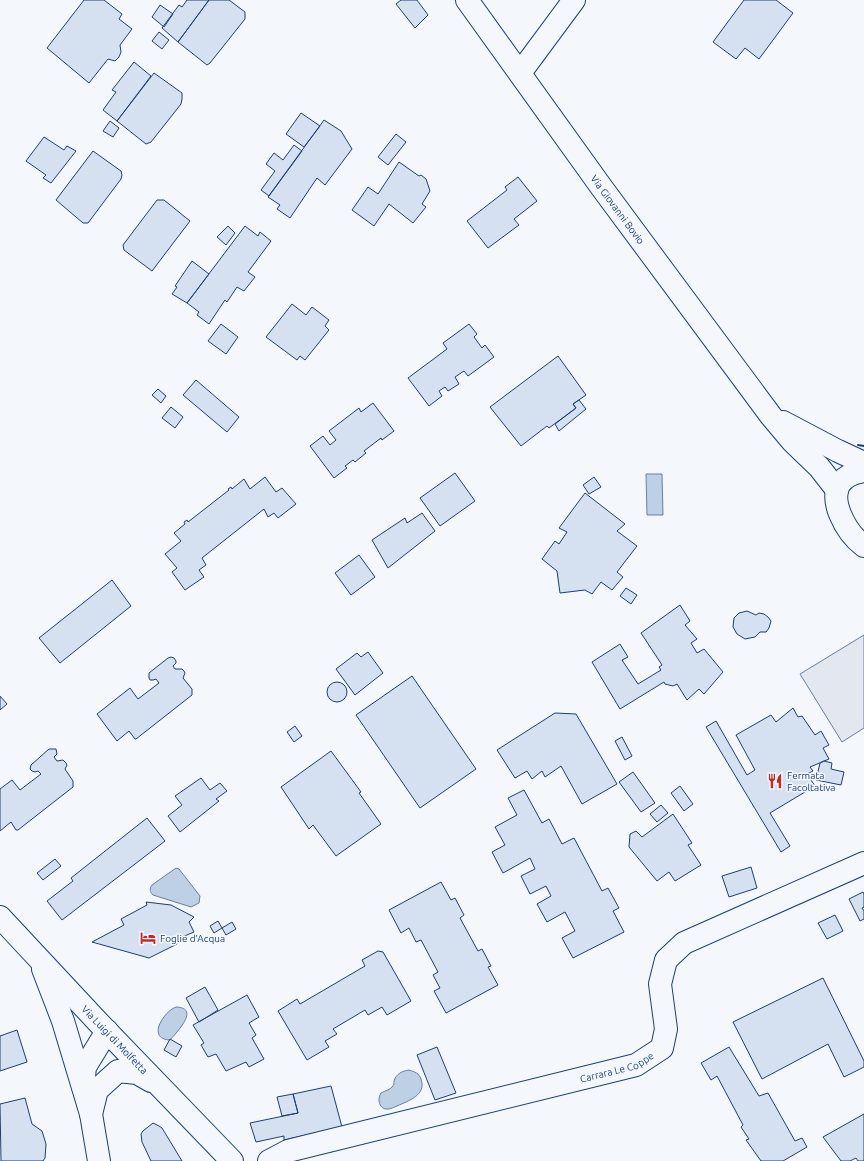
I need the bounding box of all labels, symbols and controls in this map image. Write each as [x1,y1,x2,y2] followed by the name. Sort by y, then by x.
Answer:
[588,173,647,246] street label: Via Giovanni Bovio
[787,770,836,793] place label: Fermata Facoltativa
[766,772,784,790] restaurant icon: Fermata Facoltativa
[139,929,157,947] hotel icon: Foglie d'Acqua
[160,933,225,944] place label: Foglie d'Acqua
[79,1003,150,1076] street label: Via Luigi di Molfetta
[579,1050,656,1085] street label: Carrara Le Coppe

